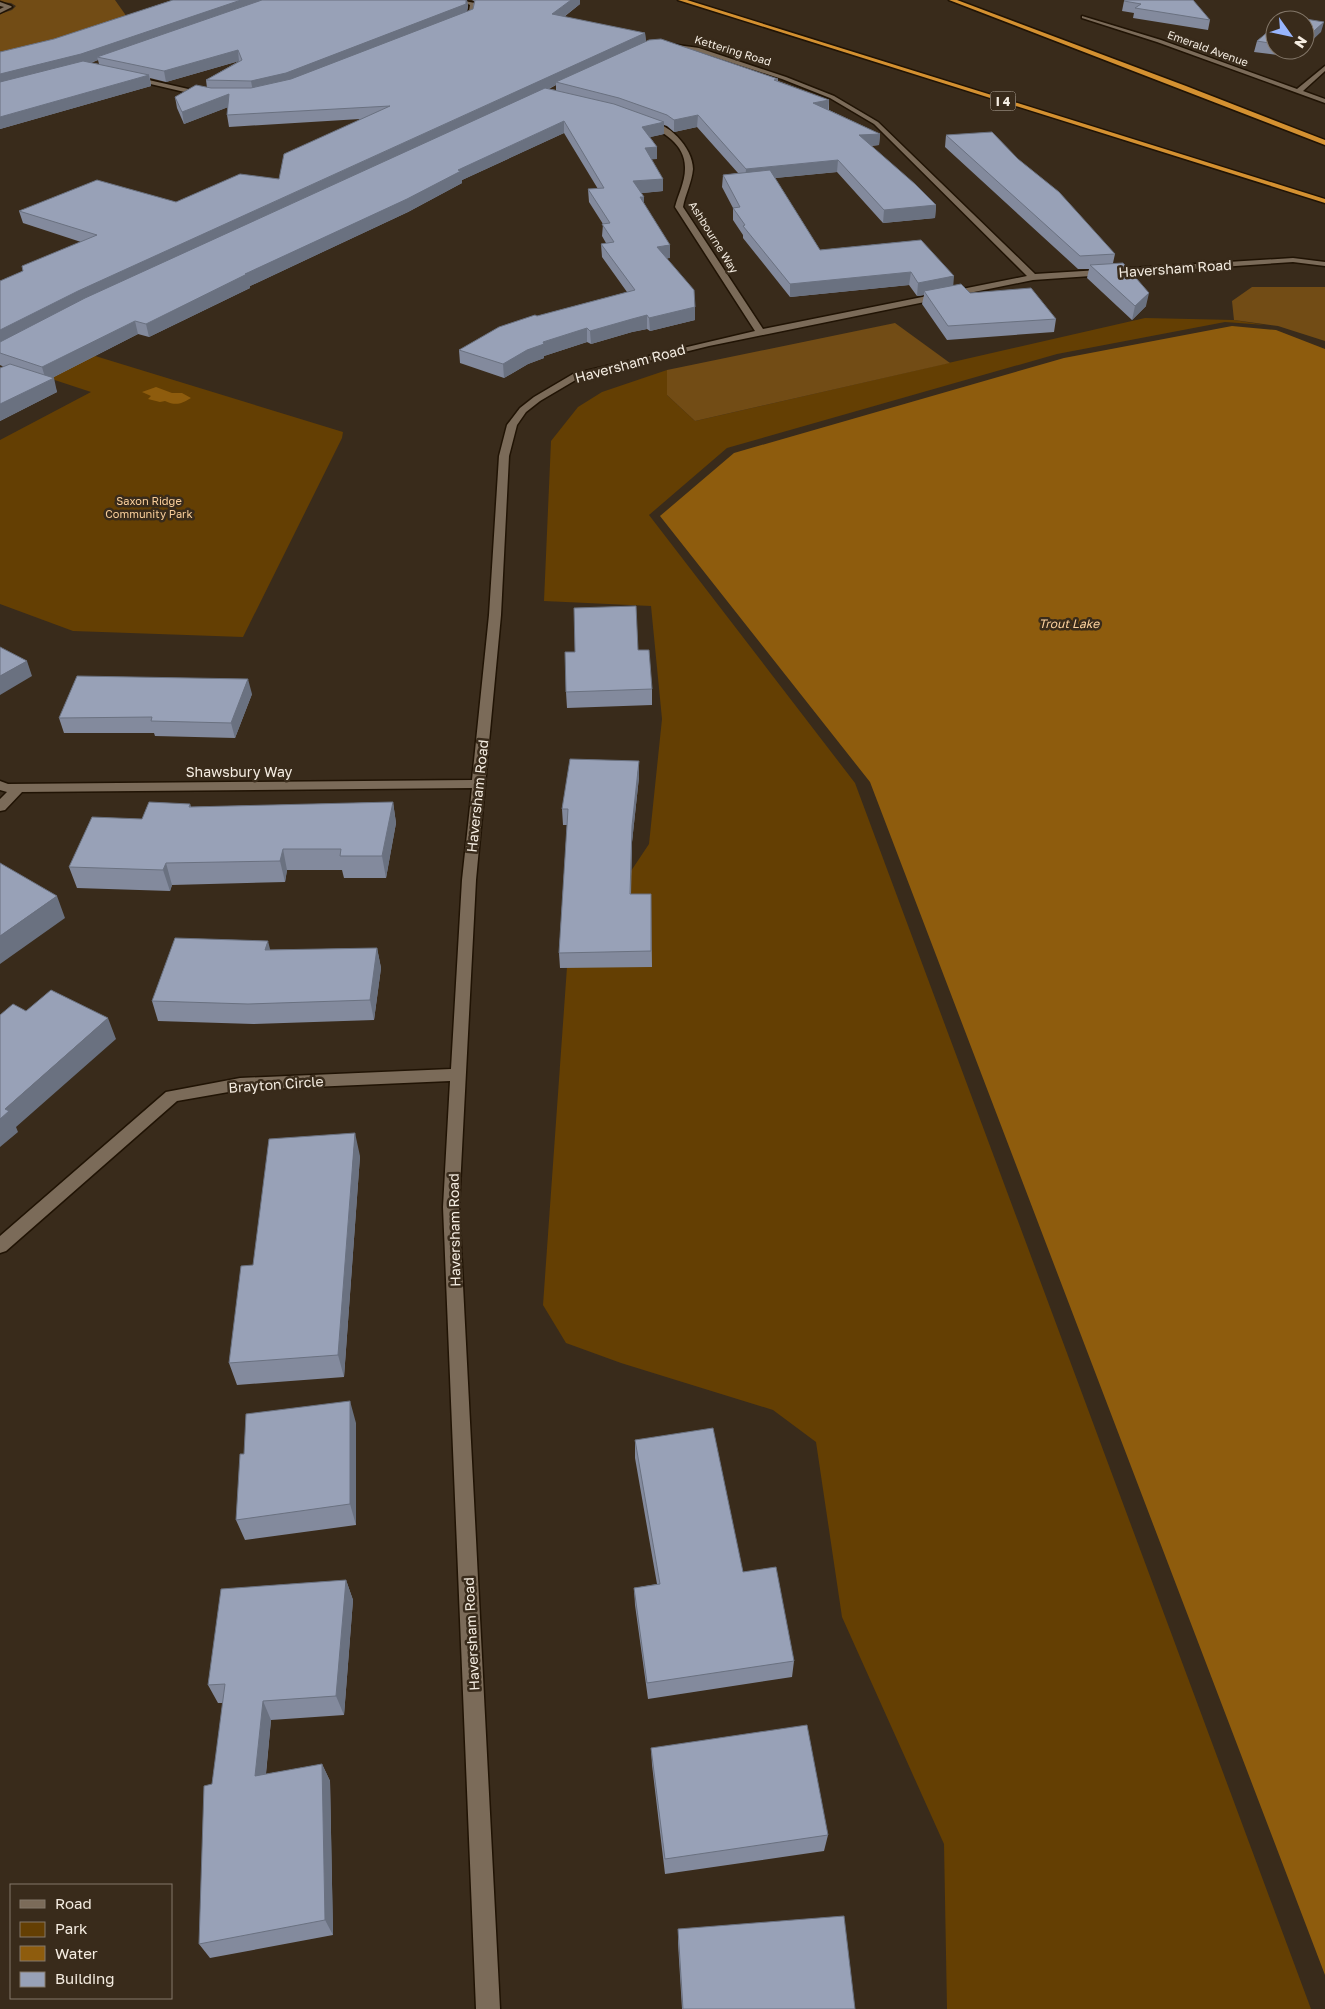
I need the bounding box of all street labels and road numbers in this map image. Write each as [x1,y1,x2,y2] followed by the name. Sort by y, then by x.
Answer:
[1166,27,1250,69] street label: Emerald Avenue
[693,32,773,68] street label: Kettering Road
[990,92,1016,110] road number: I 4
[687,199,741,275] street label: Ashbourne Way
[1118,256,1232,280] street label: Haversham Road
[573,340,687,386] street label: Haversham Road
[463,739,491,853] street label: Haversham Road
[186,763,293,780] street label: Shawsbury Way
[228,1072,324,1096] street label: Brayton Circle
[445,1173,463,1287] street label: Haversham Road
[460,1577,482,1691] street label: Haversham Road

